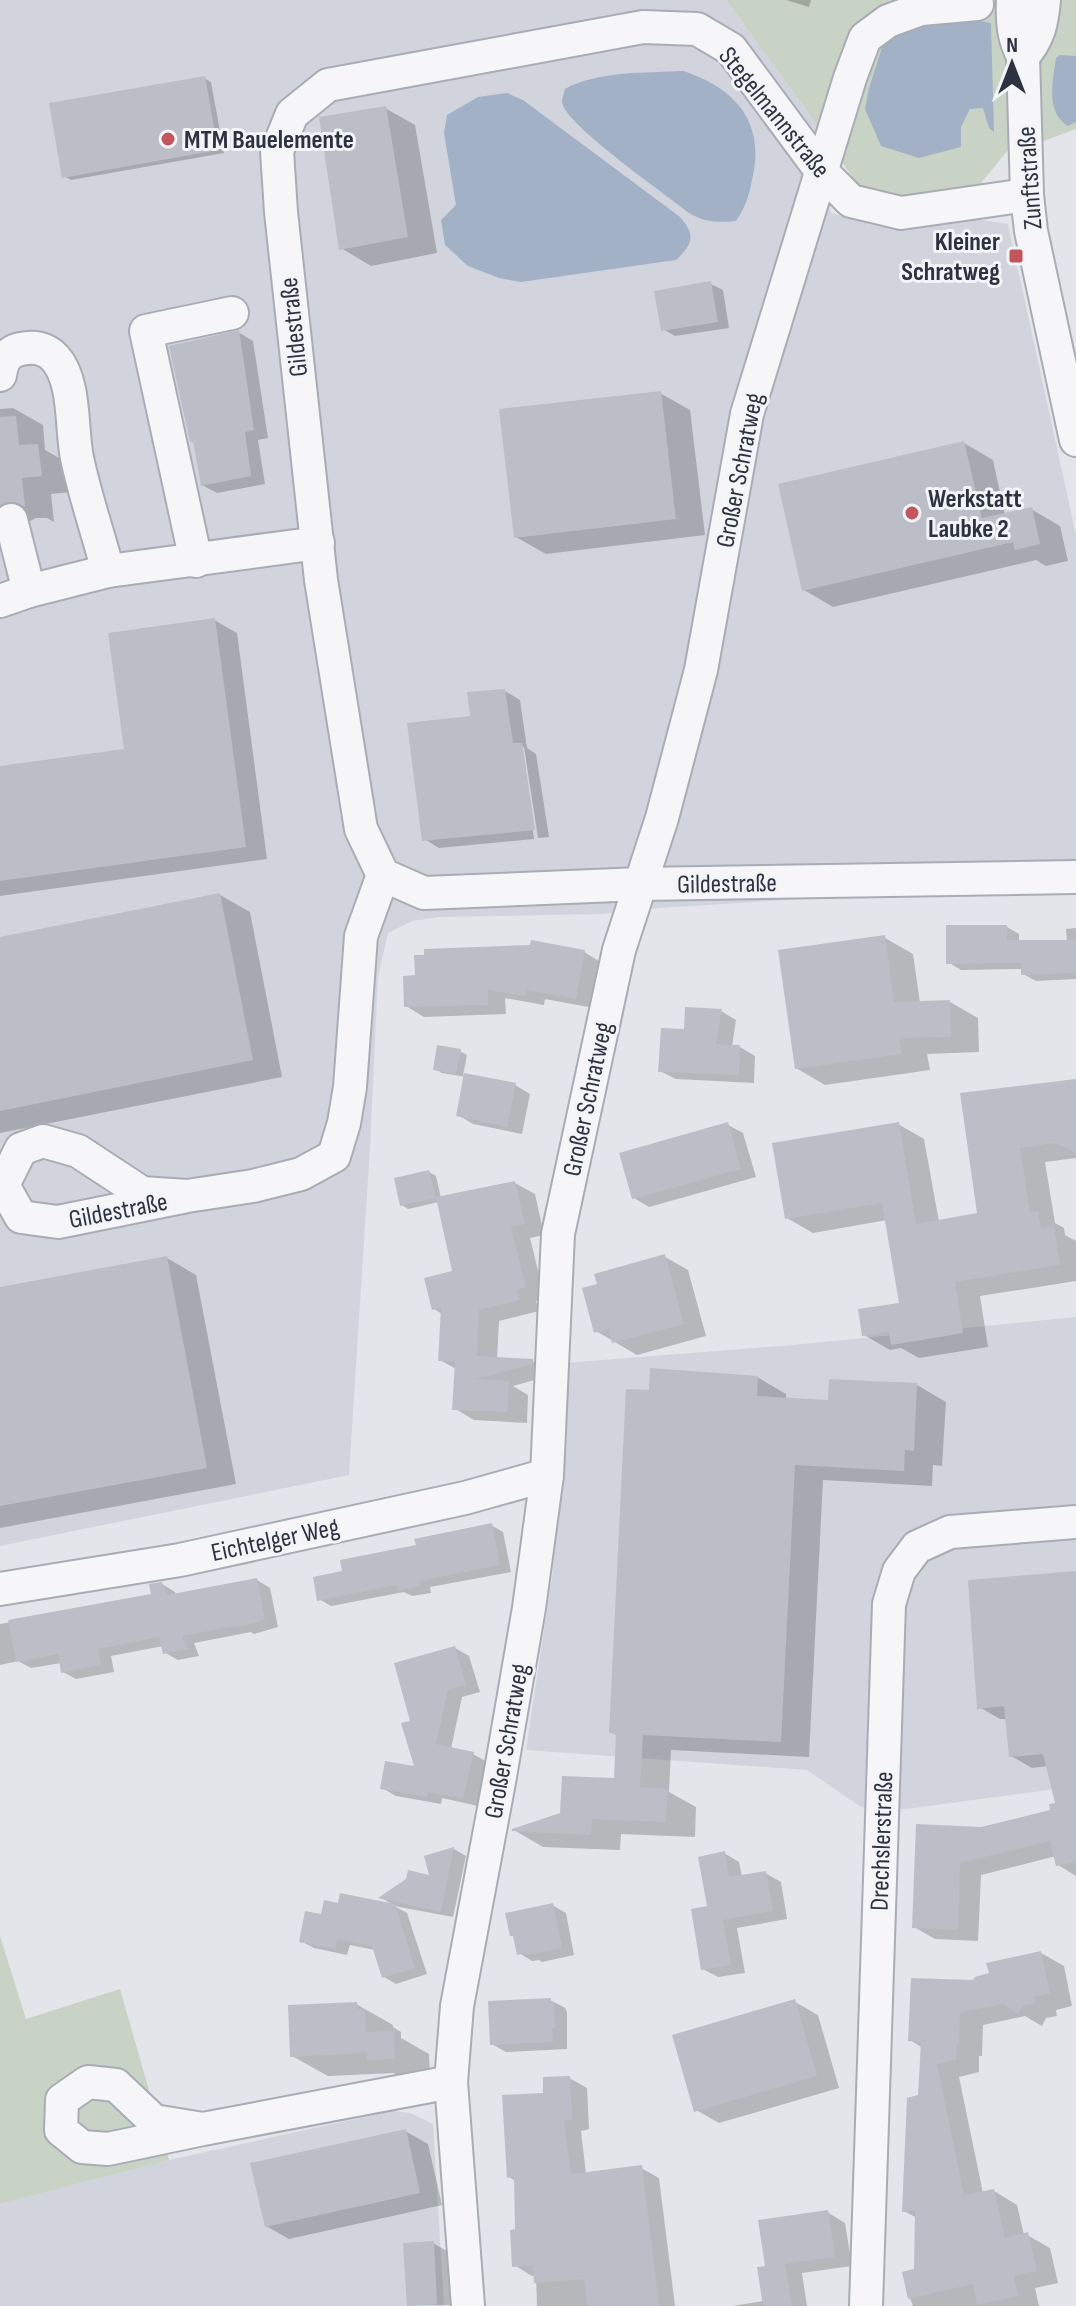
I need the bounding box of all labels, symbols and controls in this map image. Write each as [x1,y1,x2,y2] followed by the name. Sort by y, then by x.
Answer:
[972,24,1052,104] north arrow
[1006,32,1018,59] text: N
[712,41,836,185] street label: Stegelmannstraße
[184,125,354,156] place label: MTM Bauelemente
[1011,125,1050,231] street label: Zunftstraße
[159,130,177,148] marker: MTM Bauelemente
[901,227,1000,288] place label: Kleiner Schratweg
[1007,247,1025,265] marker: Kleiner Schratweg
[274,276,315,378] street label: Gildestraße
[710,390,771,550] street label: Großer Schratweg
[928,484,1022,545] place label: Werkstatt Laubke 2
[903,504,921,522] marker: Werkstatt Laubke 2
[677,868,777,901] street label: Gildestraße
[557,1019,620,1179] street label: Großer Schratweg
[66,1187,170,1236] street label: Gildestraße
[209,1512,342,1569] street label: Eichtelger Weg
[479,1661,536,1821] street label: Großer Schratweg
[865,1771,900,1911] street label: Drechslerstraße

